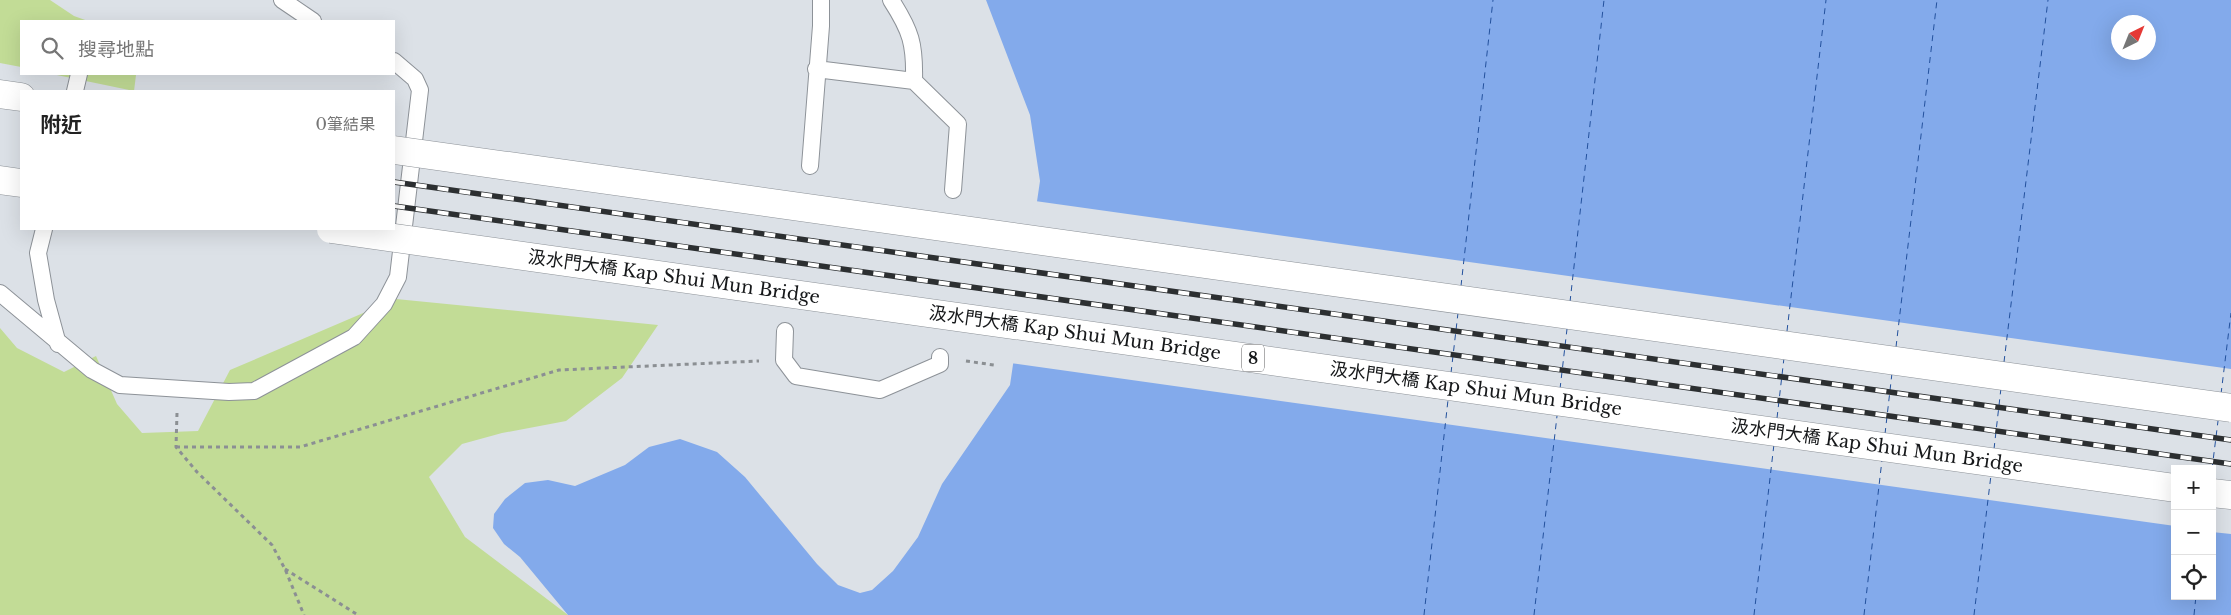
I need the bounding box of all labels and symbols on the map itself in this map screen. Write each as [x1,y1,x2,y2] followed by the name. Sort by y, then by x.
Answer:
[2111,15,2156,60] north arrow
[527,246,821,308] street label: 汲水門大橋 Kap Shui Mun Bridge
[928,302,1222,364] street label: 汲水門大橋 Kap Shui Mun Bridge
[1242,344,1264,372] road number: 8
[1329,358,1623,420] street label: 汲水門大橋 Kap Shui Mun Bridge
[1730,415,2024,477] street label: 汲水門大橋 Kap Shui Mun Bridge

